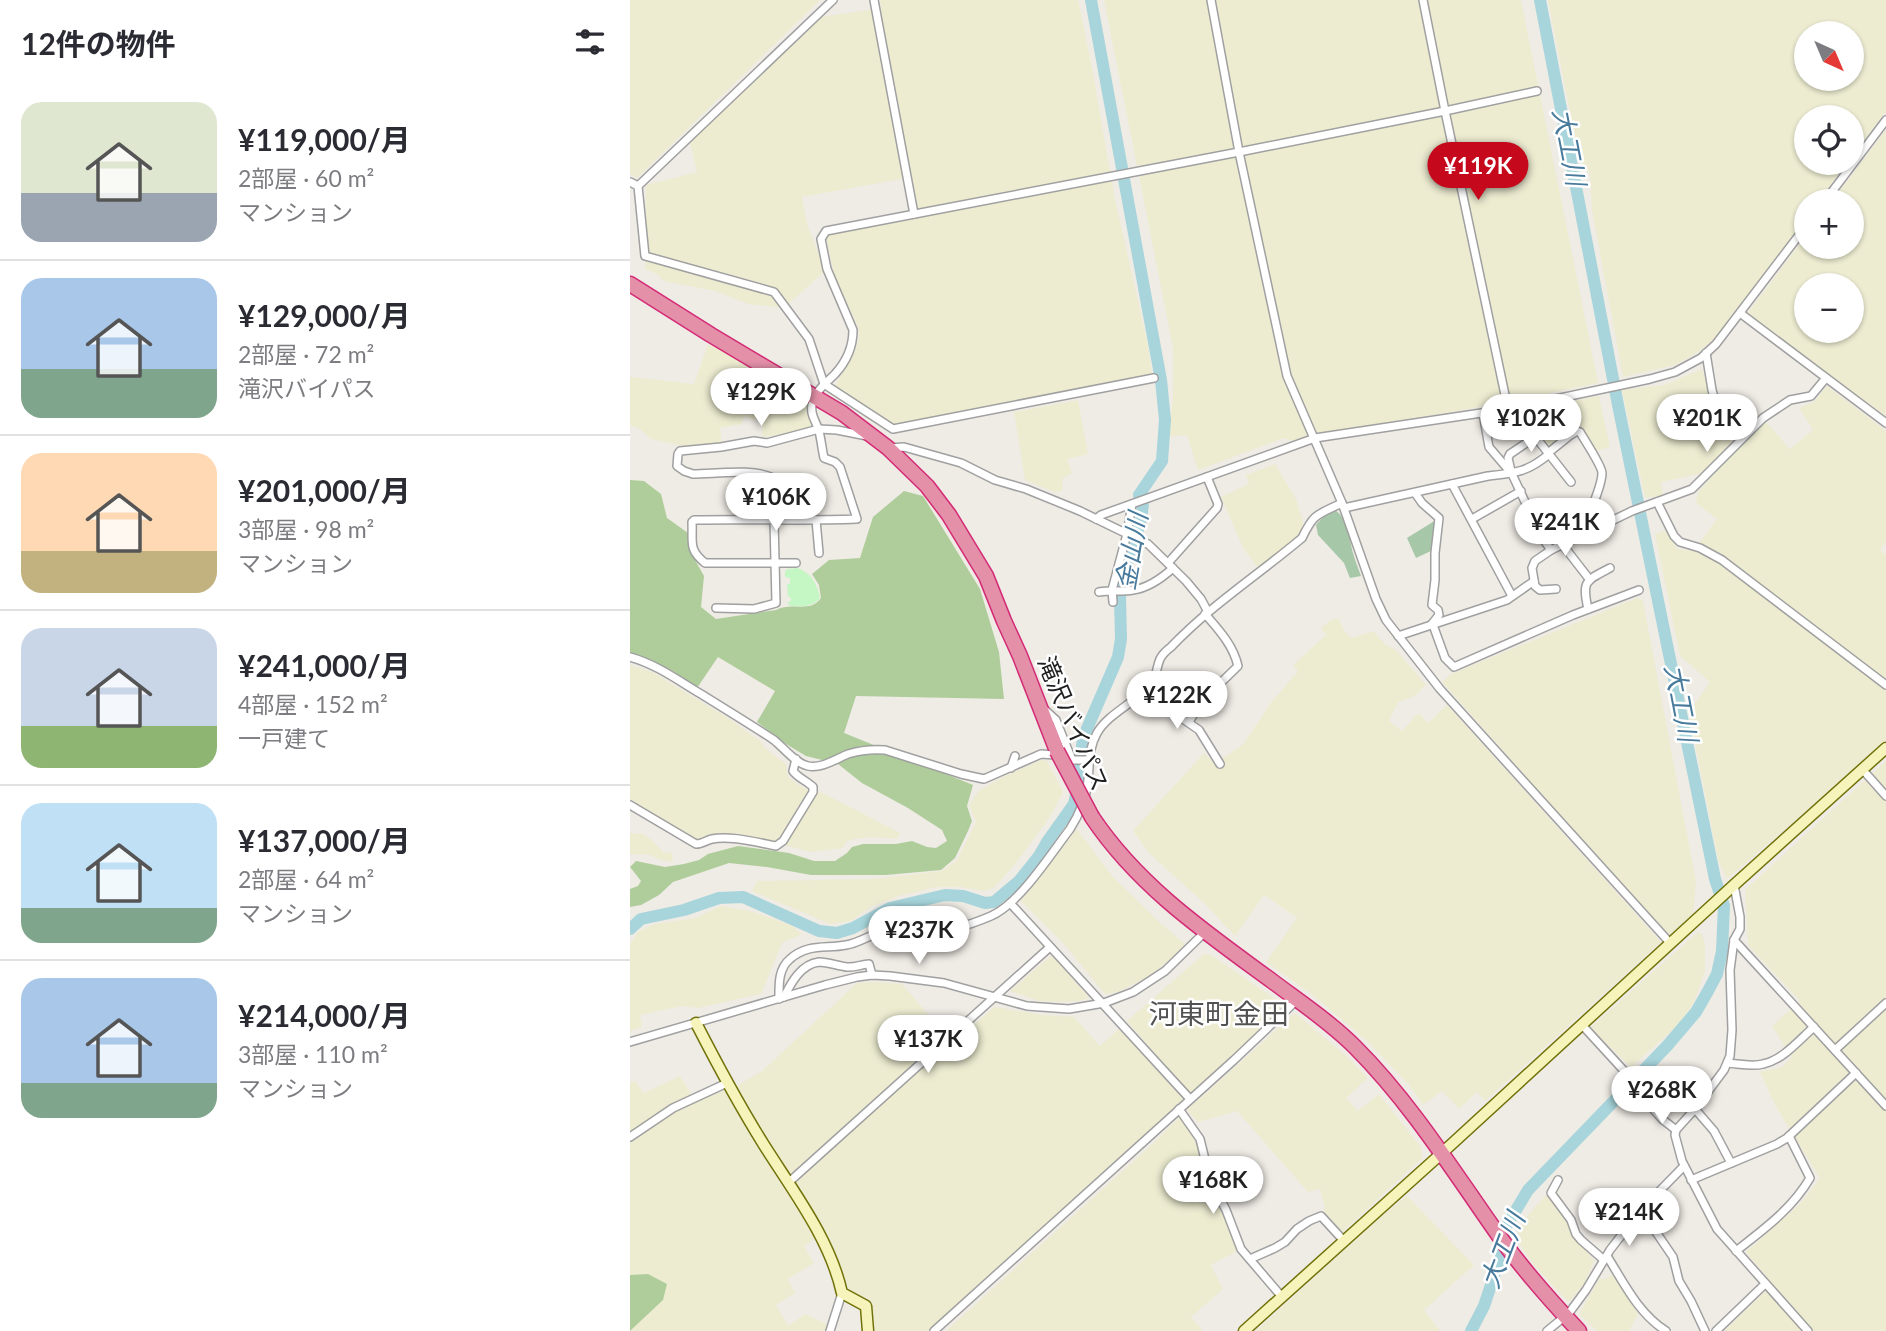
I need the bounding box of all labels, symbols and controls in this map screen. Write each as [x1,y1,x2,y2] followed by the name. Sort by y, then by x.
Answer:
[1794,21,1864,91] north arrow
[1794,21,1864,343] map controls
[571,23,609,61] icon: filters
[21,25,176,61] text: 12件の物件
[1794,105,1864,175] button: locate
[1547,106,1594,191] water label: 大工川
[238,121,411,157] text: ¥119,000/月
[77,130,161,214] icon: home
[1429,142,1527,202] pin: ¥119K
[1443,151,1513,179] text: ¥119K
[238,164,374,192] text: 2部屋 · 60 m²
[1794,189,1864,259] button: +
[238,198,353,226] text: マンション
[1794,273,1864,343] button: −
[238,297,411,333] text: ¥129,000/月
[77,306,161,390] icon: home
[238,340,374,368] text: 2部屋 · 72 m²
[712,368,810,428] pin: ¥129K
[238,374,376,402] text: 滝沢バイパス
[726,377,796,405] text: ¥129K
[1482,394,1580,454] pin: ¥102K
[1658,394,1756,454] pin: ¥201K
[1496,403,1566,431] text: ¥102K
[1672,403,1742,431] text: ¥201K
[238,472,411,508] text: ¥201,000/月
[727,474,825,533] pin: ¥106K
[77,481,161,565] icon: home
[741,482,811,510] text: ¥106K
[1516,498,1614,558] pin: ¥241K
[1108,507,1154,592] water label: 金山川
[1530,507,1600,535] text: ¥241K
[238,515,374,543] text: 3部屋 · 98 m²
[238,549,353,577] text: マンション
[238,647,411,683] text: ¥241,000/月
[1033,651,1115,795] street label: 滝沢バイパス
[77,656,161,740] icon: home
[1659,662,1706,747] water label: 大工川
[1128,672,1226,731] pin: ¥122K
[1142,680,1212,708] text: ¥122K
[238,690,388,718] text: 4部屋 · 152 m²
[238,724,330,752] text: 一戸建て
[238,822,411,858] text: ¥137,000/月
[77,831,161,915] icon: home
[238,865,374,893] text: 2部屋 · 64 m²
[238,899,353,927] text: マンション
[870,906,968,966] pin: ¥237K
[884,915,954,943] text: ¥237K
[1149,996,1289,1030] district label: 河東町金田
[238,997,411,1033] text: ¥214,000/月
[77,1006,161,1090] icon: home
[879,1016,977,1075] pin: ¥137K
[893,1024,963,1052] text: ¥137K
[238,1040,388,1068] text: 3部屋 · 110 m²
[1613,1066,1711,1126] pin: ¥268K
[238,1074,353,1102] text: マンション
[1627,1075,1697,1103] text: ¥268K
[1164,1156,1262,1216] pin: ¥168K
[1178,1165,1248,1193] text: ¥168K
[1580,1188,1678,1248] pin: ¥214K
[1594,1197,1664,1225] text: ¥214K
[1473,1205,1532,1292] water label: 大工川

